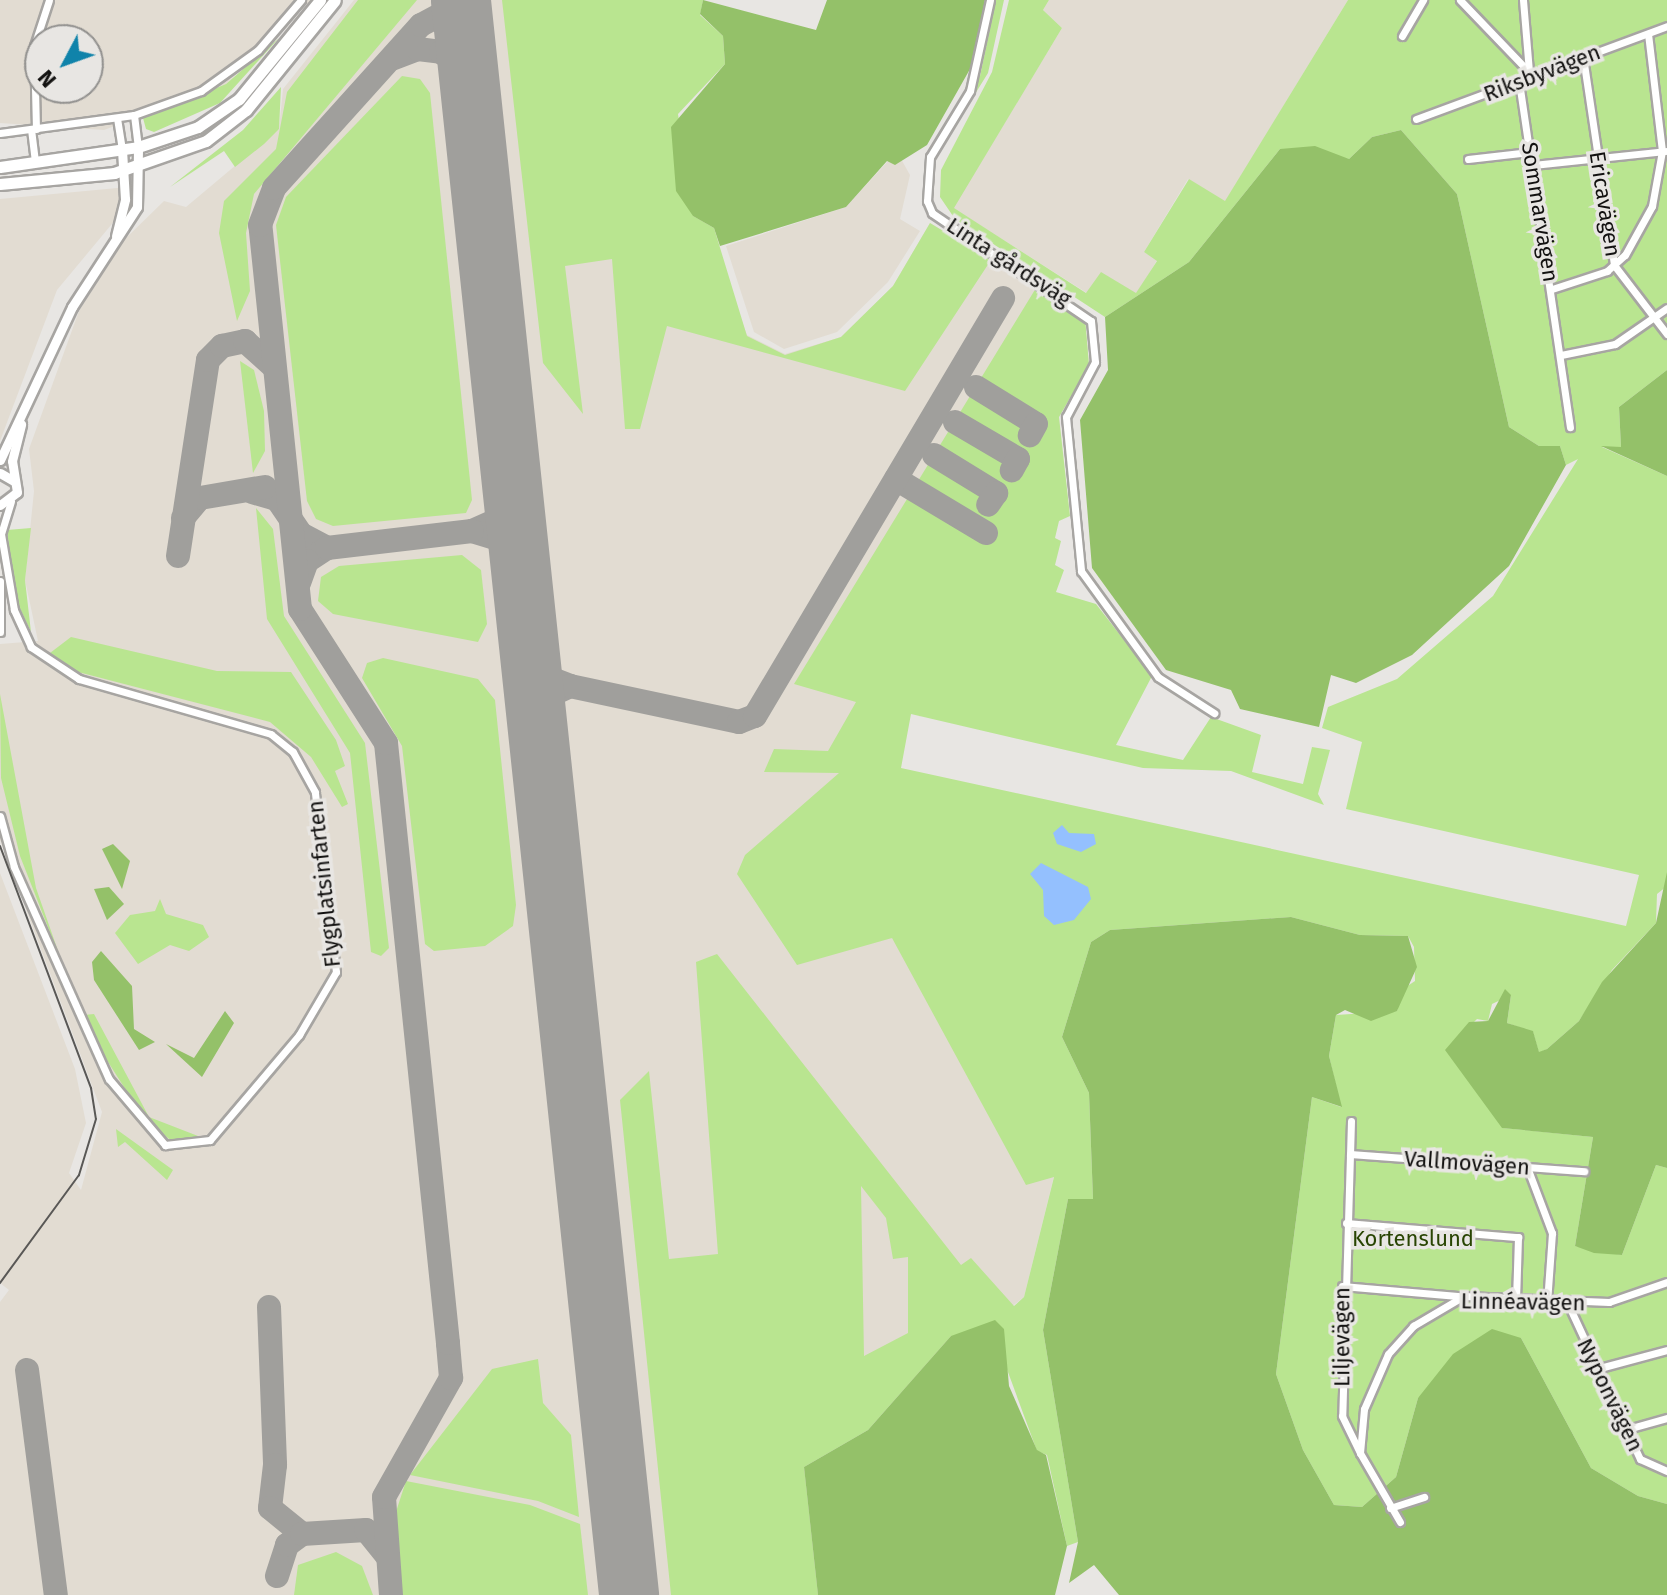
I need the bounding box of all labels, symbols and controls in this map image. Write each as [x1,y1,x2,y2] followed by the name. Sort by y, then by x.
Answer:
[24,24,104,104] north arrow
[1480,39,1604,107] street label: Riksbyvägen
[32,64,62,93] text: N
[1516,140,1564,284] street label: Sommarvägen
[1584,149,1626,259] street label: Ericavägen
[942,212,1076,312] street label: Linta gårdsväg
[302,799,346,969] street label: Flygplatsinfarten
[1403,1145,1531,1181] street label: Vallmovägen
[1352,1226,1474,1252] park label: Kortenslund
[1329,1287,1355,1387] street label: Liljevägen
[1461,1288,1585,1316] street label: Linnéavägen
[1571,1334,1649,1456] street label: Nyponvägen

